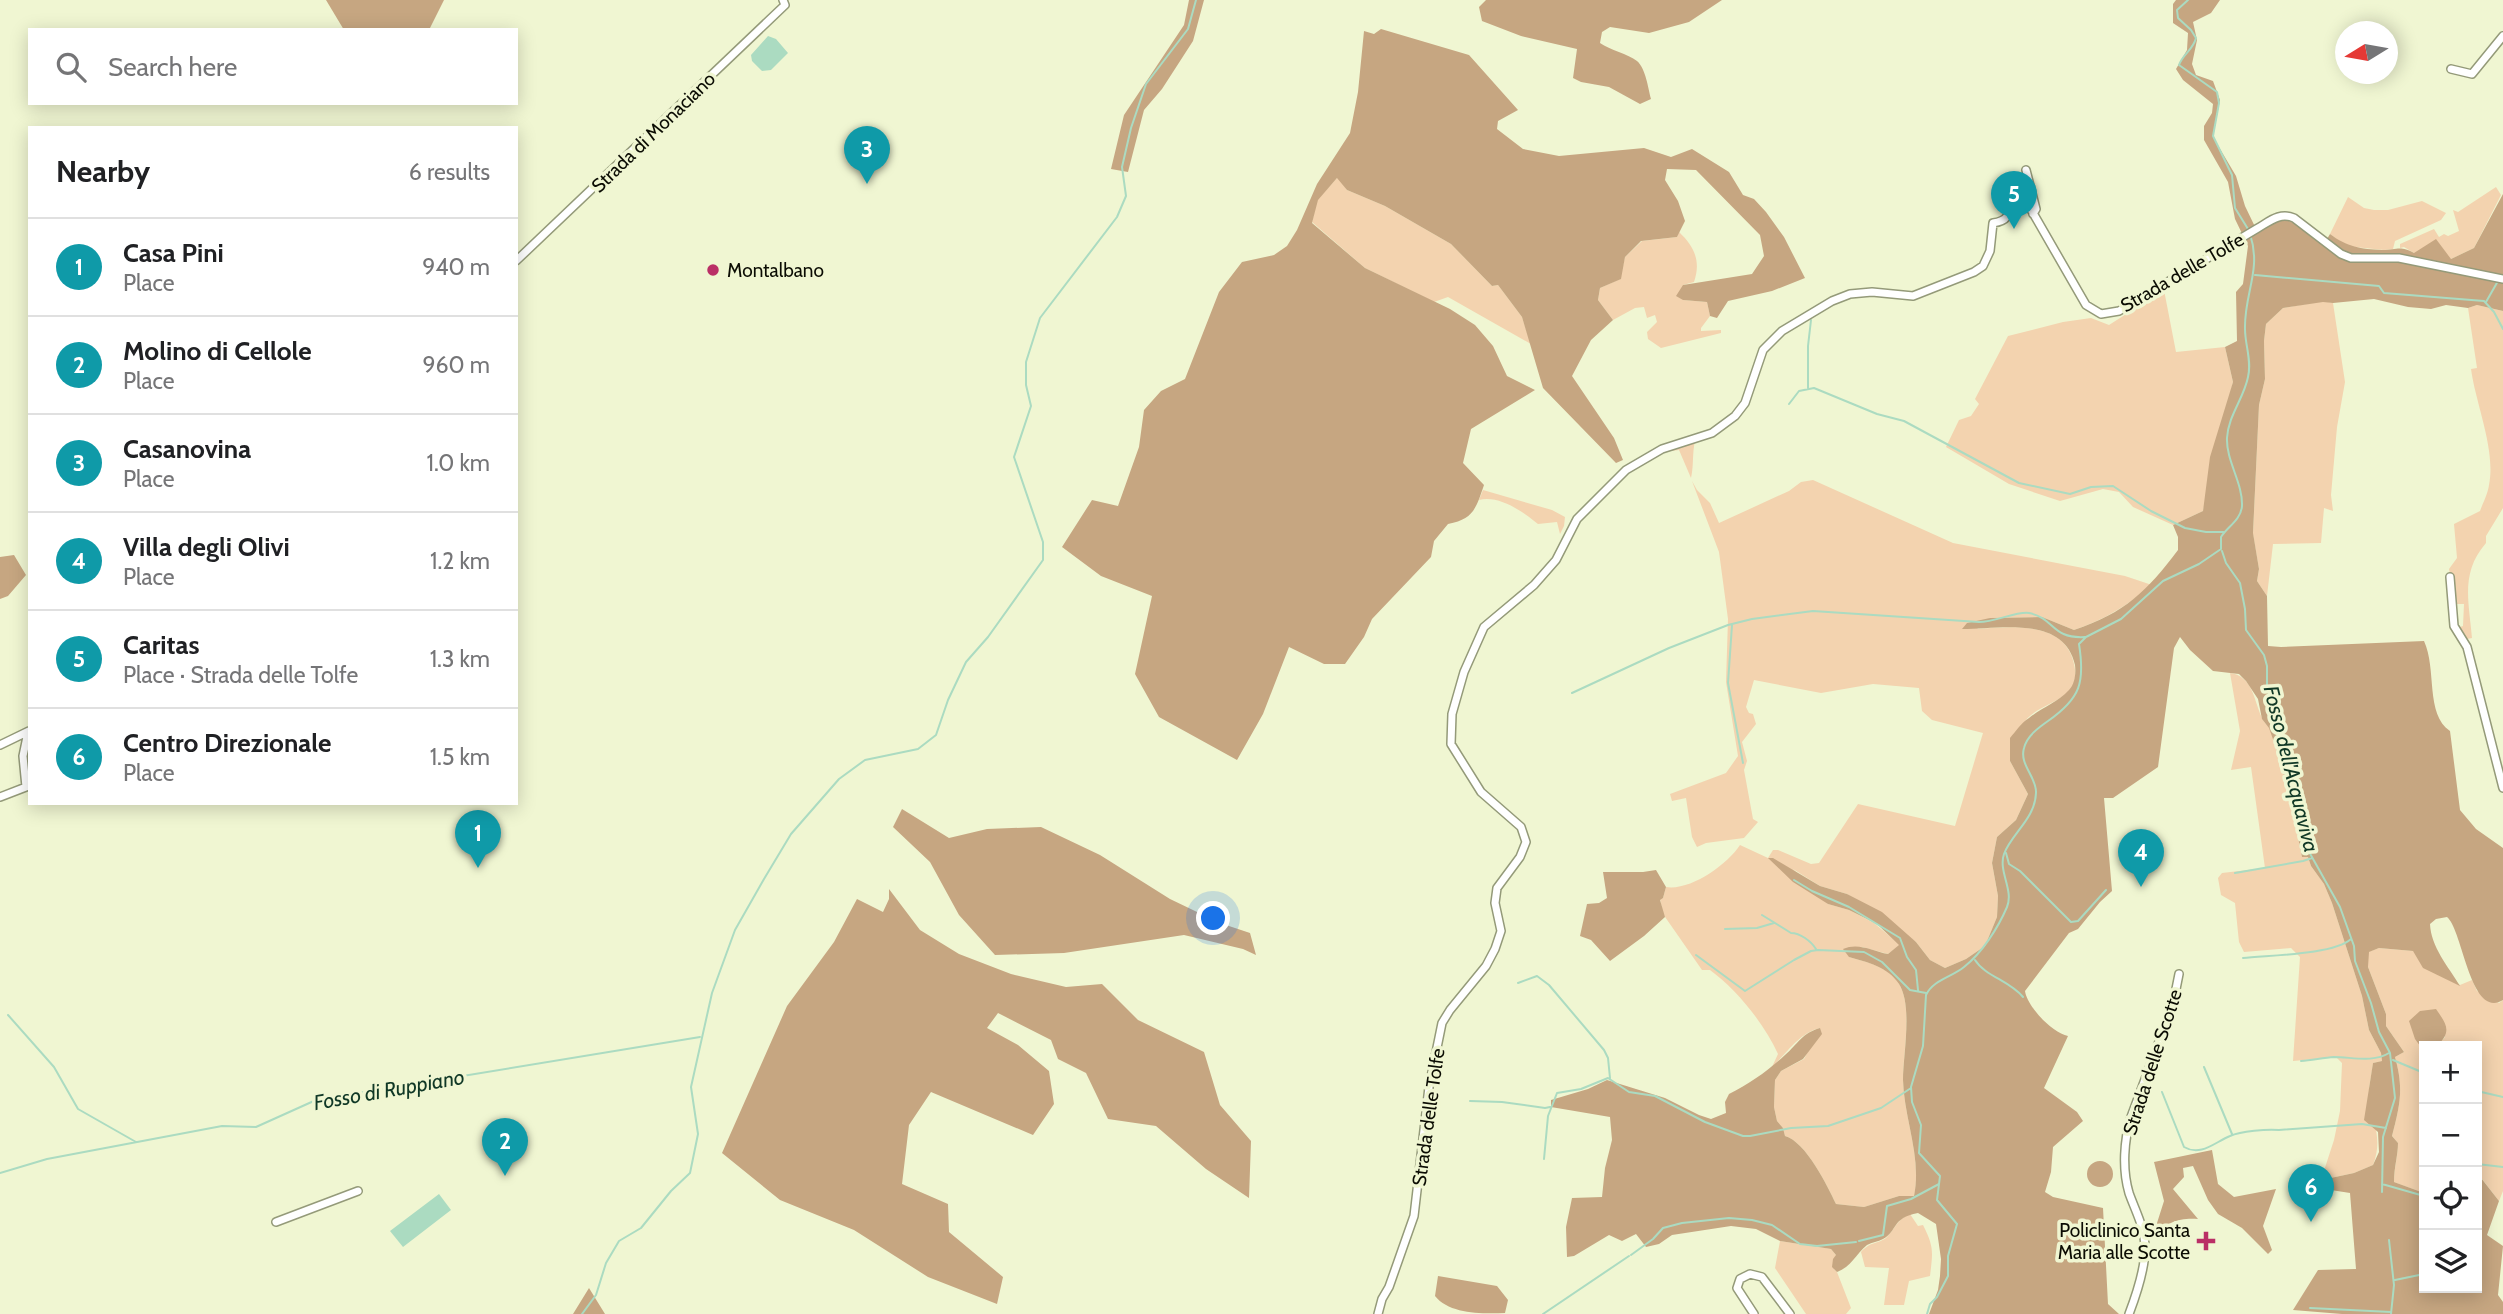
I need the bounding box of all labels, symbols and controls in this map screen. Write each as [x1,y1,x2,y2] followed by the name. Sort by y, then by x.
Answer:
[2335,21,2398,84] north arrow
[28,28,518,105] search box
[52,48,90,86] icon: search
[108,51,237,83] text: Search here
[587,67,720,197] street label: Strada di Monaciano
[844,126,890,184] pin: 3
[56,153,150,190] text: Nearby
[409,158,490,186] text: 6 results
[1991,171,2037,229] pin: 5
[2116,228,2248,317] street label: Strada delle Tolfe
[123,237,224,269] text: Casa Pini
[75,253,83,281] text: 1
[422,253,490,281] text: 940 m
[727,259,824,282] place label: Montalbano
[705,262,721,278] marker: Montalbano
[123,269,175,297] text: Place
[123,335,312,367] text: Molino di Cellole
[73,351,85,379] text: 2
[422,351,490,379] text: 960 m
[123,367,175,395] text: Place
[123,433,251,465] text: Casanovina
[73,449,85,477] text: 3
[426,449,490,477] text: 1.0 km
[123,465,175,493] text: Place
[123,531,290,563] text: Villa degli Olivi
[72,547,86,575] text: 4
[430,547,490,575] text: 1.2 km
[123,563,175,591] text: Place
[123,629,200,661] text: Caritas
[73,645,85,673] text: 5
[430,645,490,673] text: 1.3 km
[123,661,358,689] text: Place · Strada delle Tolfe
[2259,683,2324,855] water label: Fosso dell'Acquaviva
[123,727,331,759] text: Centro Direzionale
[73,743,85,771] text: 6
[430,743,490,771] text: 1.5 km
[123,759,175,787] text: Place
[455,810,501,868] pin: 1
[2118,829,2164,887] pin: 4
[1196,901,1230,935] your location
[2118,986,2187,1138] street label: Strada delle Scotte
[2419,1041,2482,1293] map controls
[2419,1041,2482,1104] button: +
[1407,1047,1450,1187] street label: Strada delle Tolfe
[311,1064,466,1115] water label: Fosso di Ruppiano
[2419,1104,2482,1167] button: −
[482,1118,528,1176] pin: 2
[2288,1164,2334,1222] pin: 6
[2419,1167,2482,1230] button: locate
[2058,1219,2190,1264] place label: Policlinico Santa Maria alle Scotte
[2419,1230,2482,1293] button: layers
[2196,1231,2216,1251] marker: Policlinico Santa Maria alle Scotte

